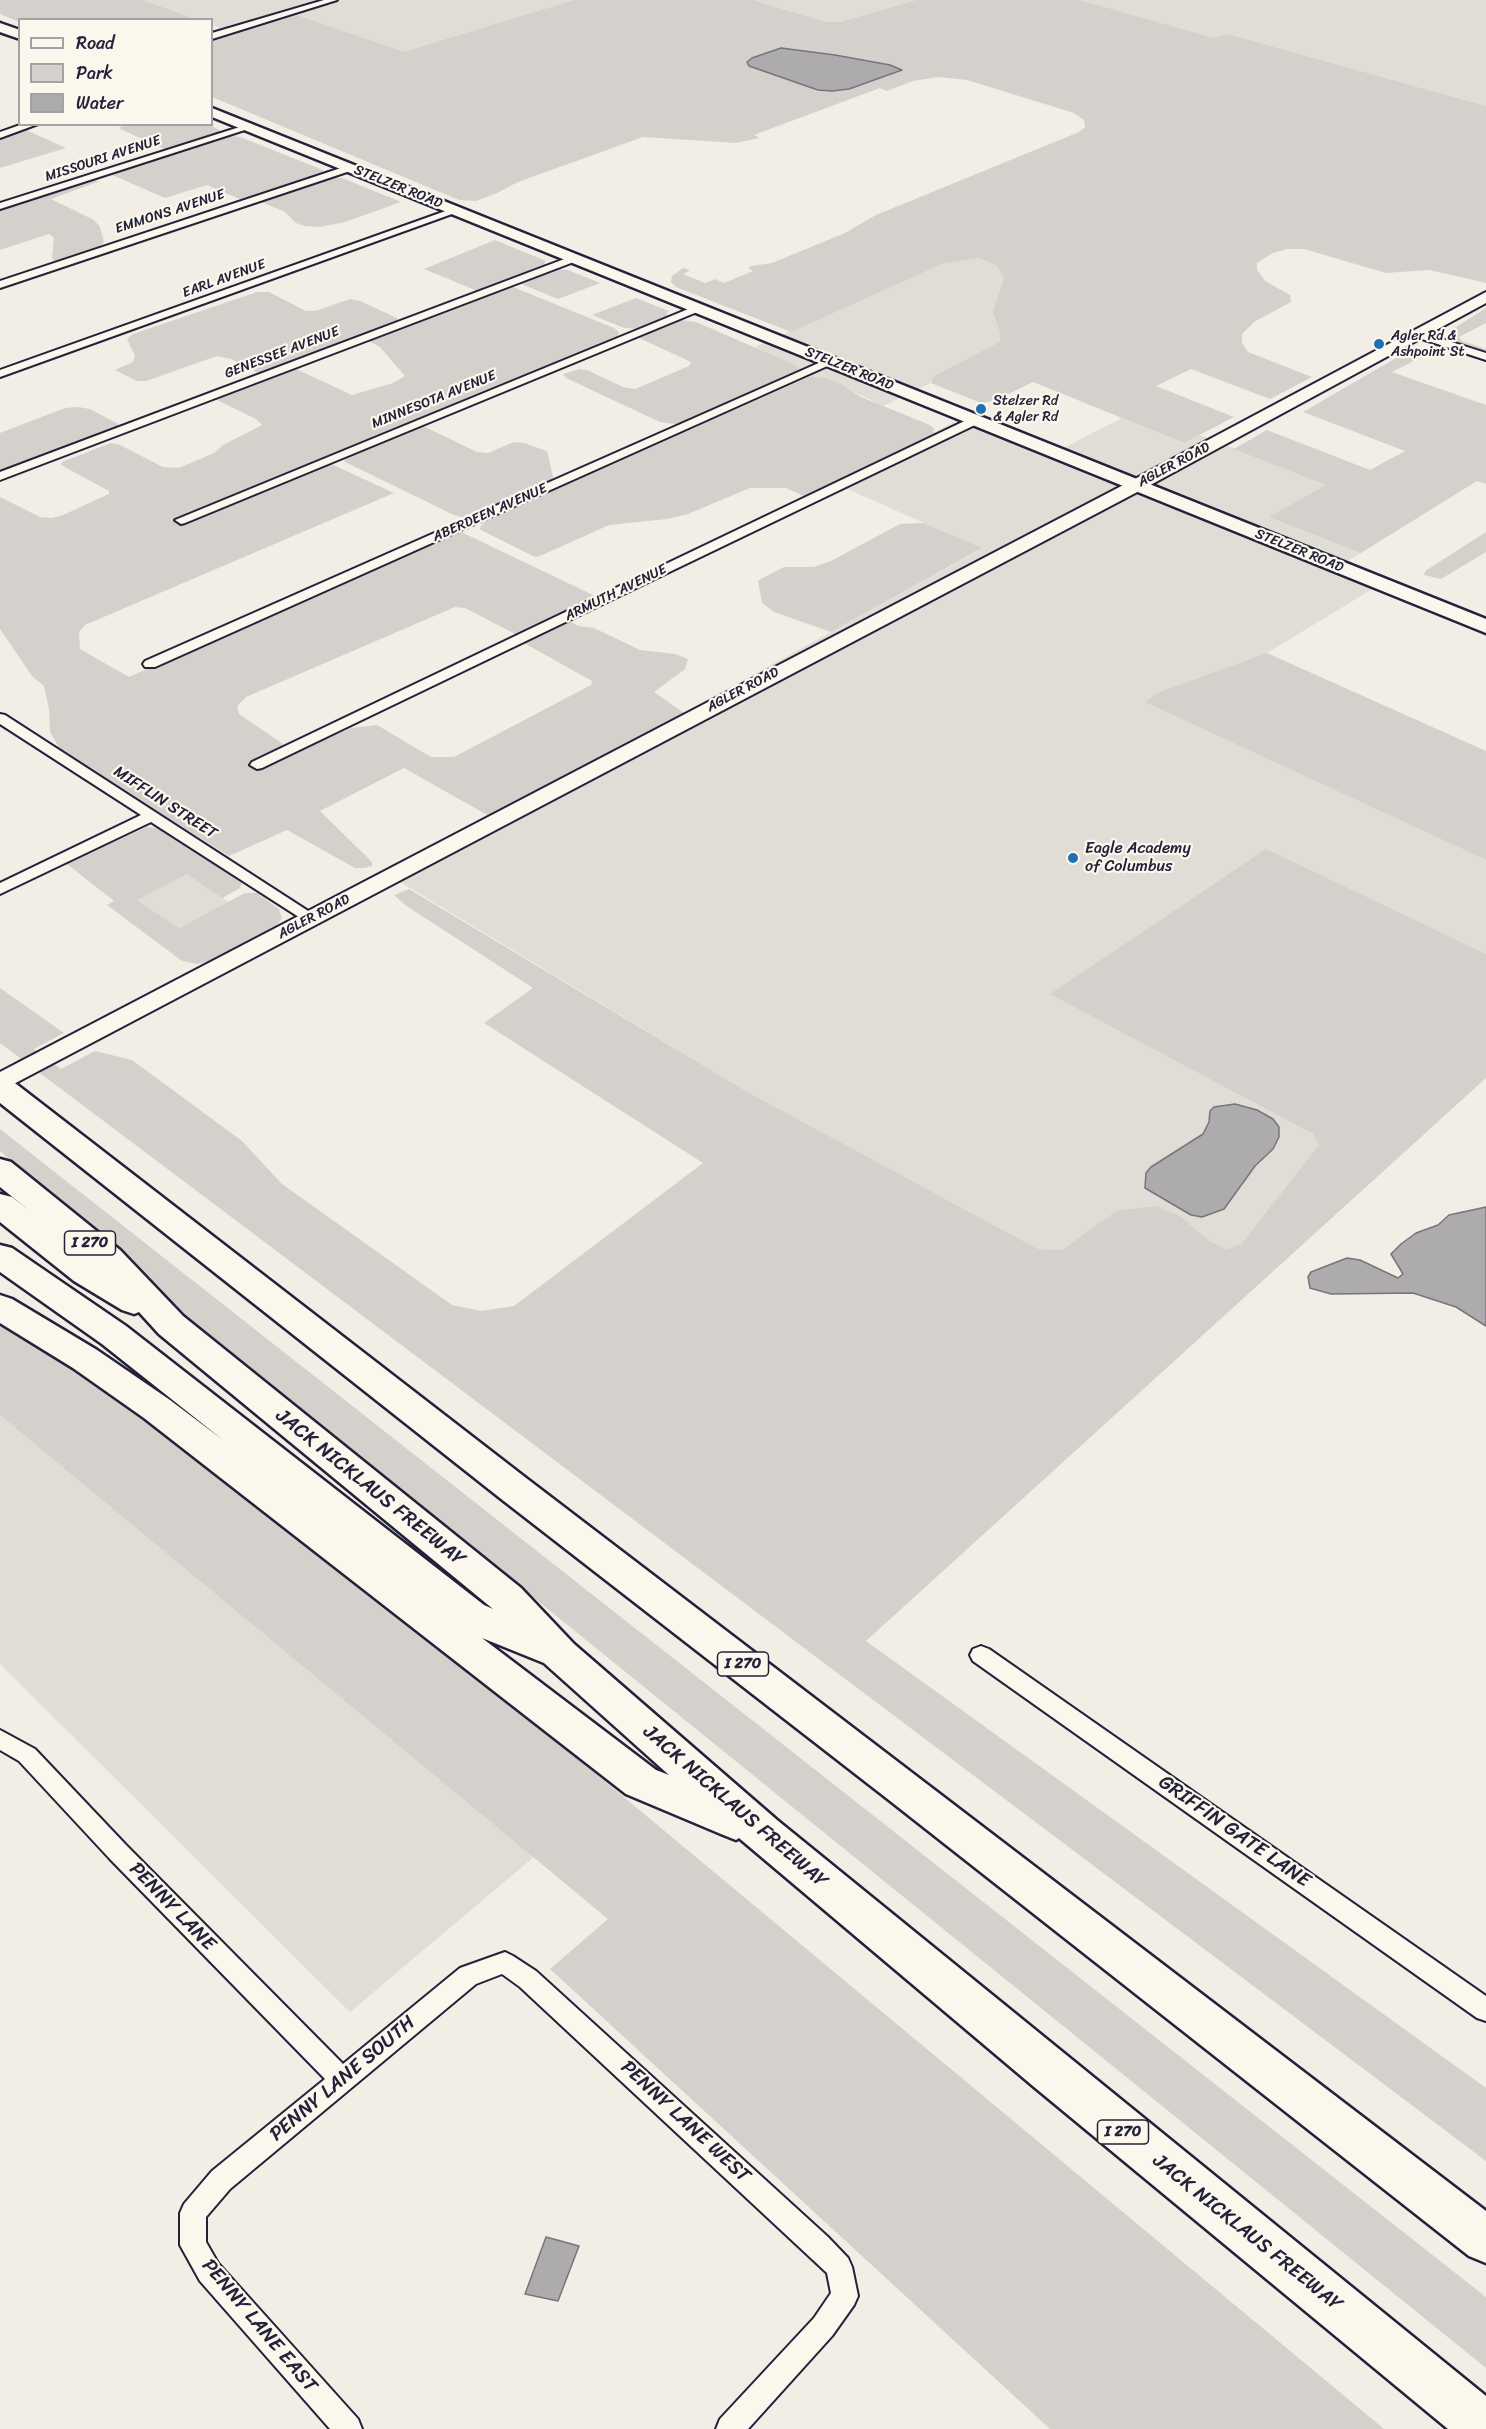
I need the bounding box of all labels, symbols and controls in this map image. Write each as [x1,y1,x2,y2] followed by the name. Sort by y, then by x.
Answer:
[18,18,213,126] legend
[76,27,115,59] text: Road
[76,57,113,89] text: Park
[76,87,123,119] text: Water
[43,132,163,186] street label: MISSOURI AVENUE
[351,162,445,212] street label: STELZER ROAD
[113,186,227,238] street label: EMMONS AVENUE
[180,256,268,302] street label: EARL AVENUE
[222,323,342,383] street label: GENESSEE AVENUE
[1391,328,1465,360] place label: Agler Rd & Ashpoint St
[1372,337,1386,351] marker: Agler Rd & Ashpoint St
[802,344,896,394] street label: STELZER ROAD
[369,367,499,433] street label: MINNESOTA AVENUE
[993,393,1058,425] place label: Stelzer Rd & Agler Rd
[974,402,988,416] marker: Stelzer Rd & Agler Rd
[1135,439,1213,491] street label: AGLER ROAD
[430,480,550,546] street label: ABERDEEN AVENUE
[1252,526,1346,576] street label: STELZER ROAD
[562,561,670,625] street label: ARMUTH AVENUE
[704,664,782,716] street label: AGLER ROAD
[110,762,220,844] street label: MIFFLIN STREET
[1085,839,1191,877] place label: Eagle Academy of Columbus
[1066,851,1080,865] marker: Eagle Academy of Columbus
[275,891,353,943] street label: AGLER ROAD
[64,1231,116,1255] road number: I 270
[271,1404,469,1572] street label: JACK NICKLAUS FREEWAY
[718,1652,768,1676] road number: I 270
[638,1720,832,1894] street label: JACK NICKLAUS FREEWAY
[1153,1771,1315,1893] street label: GRIFFIN GATE LANE
[124,1858,220,1956] street label: PENNY LANE
[265,2011,421,2147] street label: PENNY LANE SOUTH
[615,2056,755,2188] street label: PENNY LANE WEST
[1098,2120,1148,2144] road number: I 270
[1148,2149,1346,2317] street label: JACK NICKLAUS FREEWAY
[196,2254,322,2398] street label: PENNY LANE EAST

